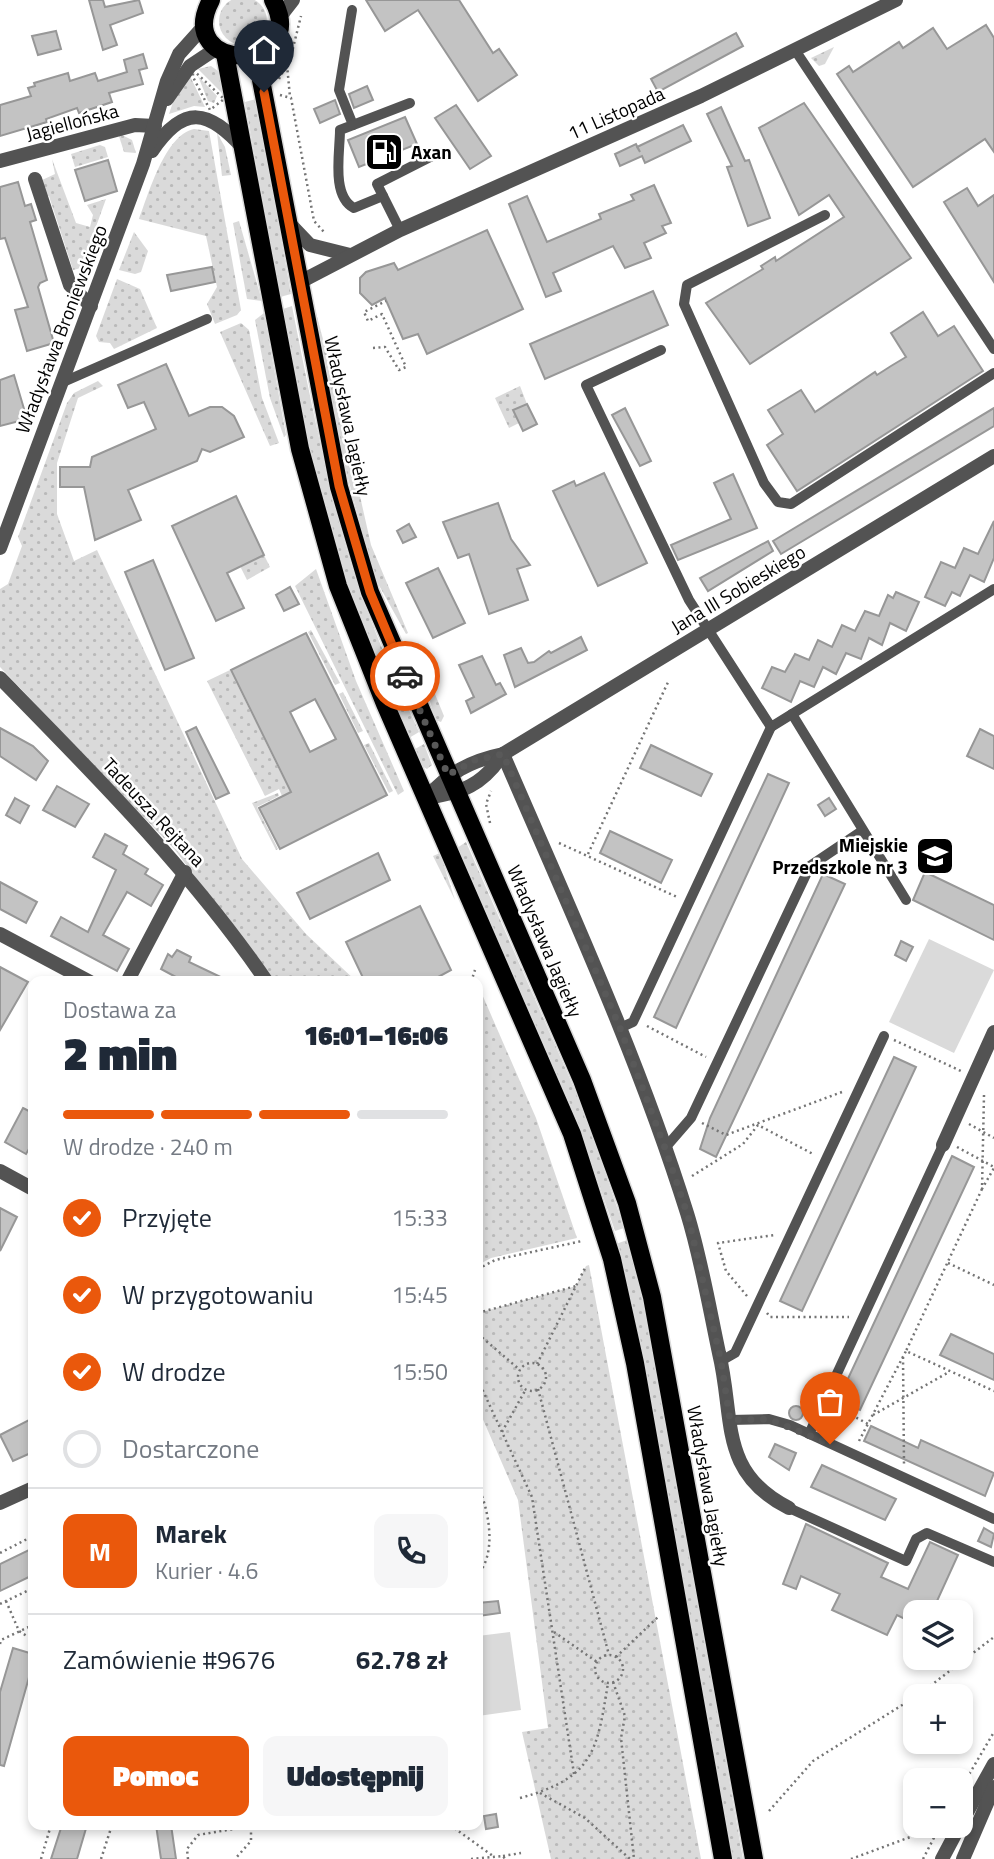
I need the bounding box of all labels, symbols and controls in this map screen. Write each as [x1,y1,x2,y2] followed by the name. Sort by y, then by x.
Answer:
[234,20,294,92] pin
[245,31,283,69] icon: home
[563,78,669,147] street label: 11 Listopada
[22,95,122,148] street label: Jagiellońska
[363,131,405,173] fuel station icon: Axan
[411,137,452,166] place label: Axan
[7,220,114,437] street label: Władysława Broniewskiego
[317,333,380,499] street label: Władysława Jagiełły
[665,537,811,640] street label: Jana III Sobieskiego
[370,641,440,711] courier
[386,657,424,695] icon: car
[96,751,213,873] street label: Tadeusza Rejtana
[772,830,908,881] place label: Miejskie Przedszkole nr 3
[914,835,956,877] school or university icon: Miejskie Przedszkole nr 3
[500,860,591,1022] street label: Władysława Jagiełły
[63,992,176,1027] text: Dostawa za
[304,1016,448,1055] text: 16:01–16:06
[63,1018,177,1088] text: 2 min
[63,1129,233,1164] text: W drodze · 240 m
[122,1198,212,1237] text: Przyjęte
[63,1199,101,1237] icon: check
[391,1200,448,1235] text: 15:33
[122,1275,313,1314] text: W przygotowaniu
[63,1276,101,1314] icon: check
[391,1277,448,1312] text: 15:45
[122,1352,226,1391] text: W drodze
[63,1353,101,1391] icon: check
[391,1354,448,1389] text: 15:50
[800,1372,860,1444] pin
[811,1383,849,1421] icon: bag
[680,1403,737,1569] street label: Władysława Jagiełły
[122,1429,259,1468] text: Dostarczone
[155,1514,227,1553] text: Marek
[374,1514,448,1588] button: phone
[89,1532,111,1571] text: M
[155,1553,258,1588] text: Kurier · 4.6
[903,1600,973,1838] map controls
[903,1600,973,1670] button: layers
[63,1640,275,1679] text: Zamówienie #9676
[356,1640,448,1679] text: 62.78 zł
[903,1684,973,1754] button: +
[63,1736,249,1816] button: Pomoc
[263,1736,448,1816] button: Udostępnij
[903,1768,973,1838] button: −

